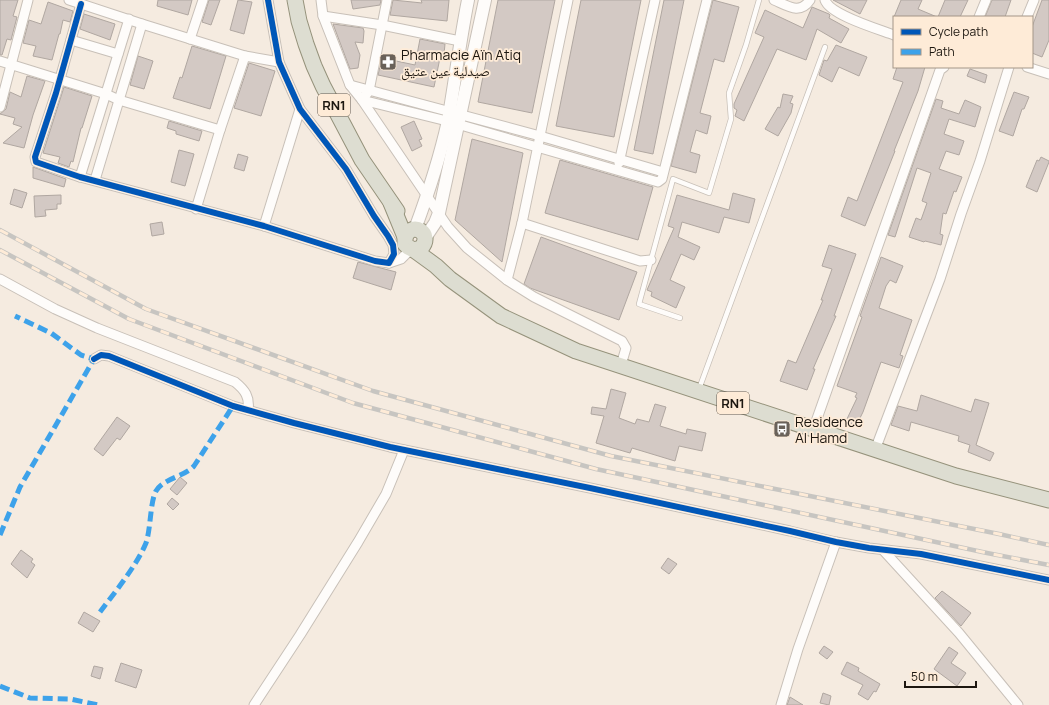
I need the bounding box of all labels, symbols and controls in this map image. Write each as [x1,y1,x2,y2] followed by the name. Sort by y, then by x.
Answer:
[893,16,1033,68] legend
[929,23,988,40] text: Cycle path
[929,43,955,60] text: Path
[401,45,521,81] place label: Pharmacie Aïn Atiq صيدلية عين عتيق
[378,52,398,72] pharmacy icon: Pharmacie Aïn Atiq صيدلية عين عتيق
[318,94,350,116] road number: RN1
[717,392,749,414] road number: RN1
[795,412,863,447] place label: Residence Al Hamd
[772,419,792,439] bus stop icon: Residence Al Hamd
[905,663,976,689] scale bar
[911,668,938,685] text: 50 m

